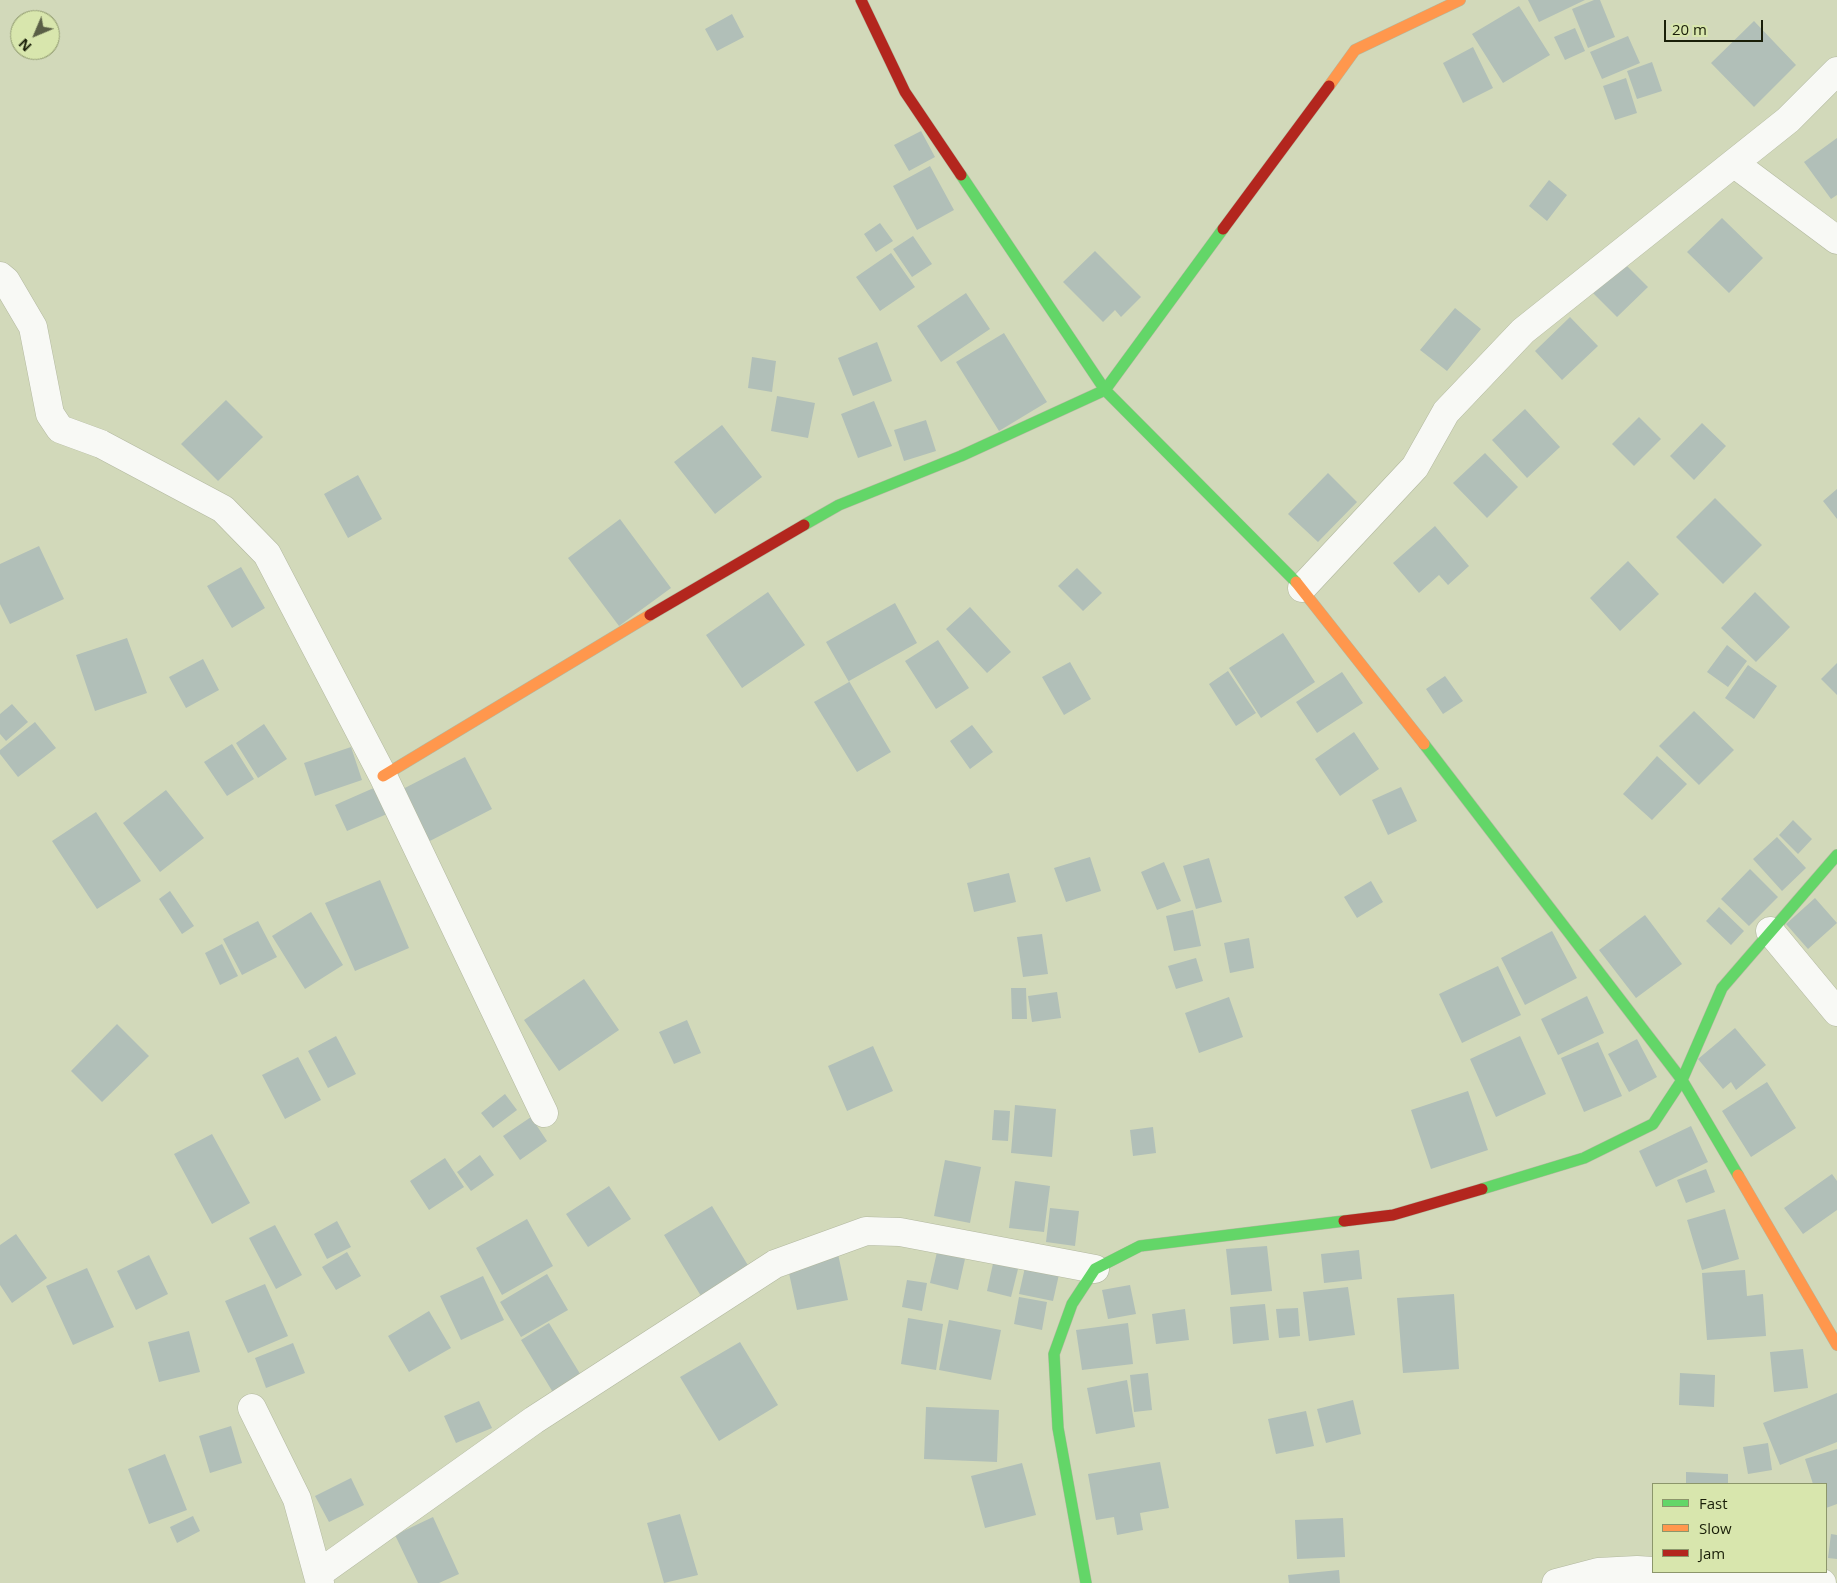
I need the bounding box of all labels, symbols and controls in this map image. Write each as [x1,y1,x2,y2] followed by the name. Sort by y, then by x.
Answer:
[10,10,60,60] north arrow
[1667,10,1766,42] scale bar
[1672,19,1707,39] text: 20 m
[14,35,35,56] text: N
[1652,1483,1827,1573] legend
[1699,1493,1728,1513] text: Fast
[1699,1518,1732,1538] text: Slow
[1699,1543,1725,1563] text: Jam

